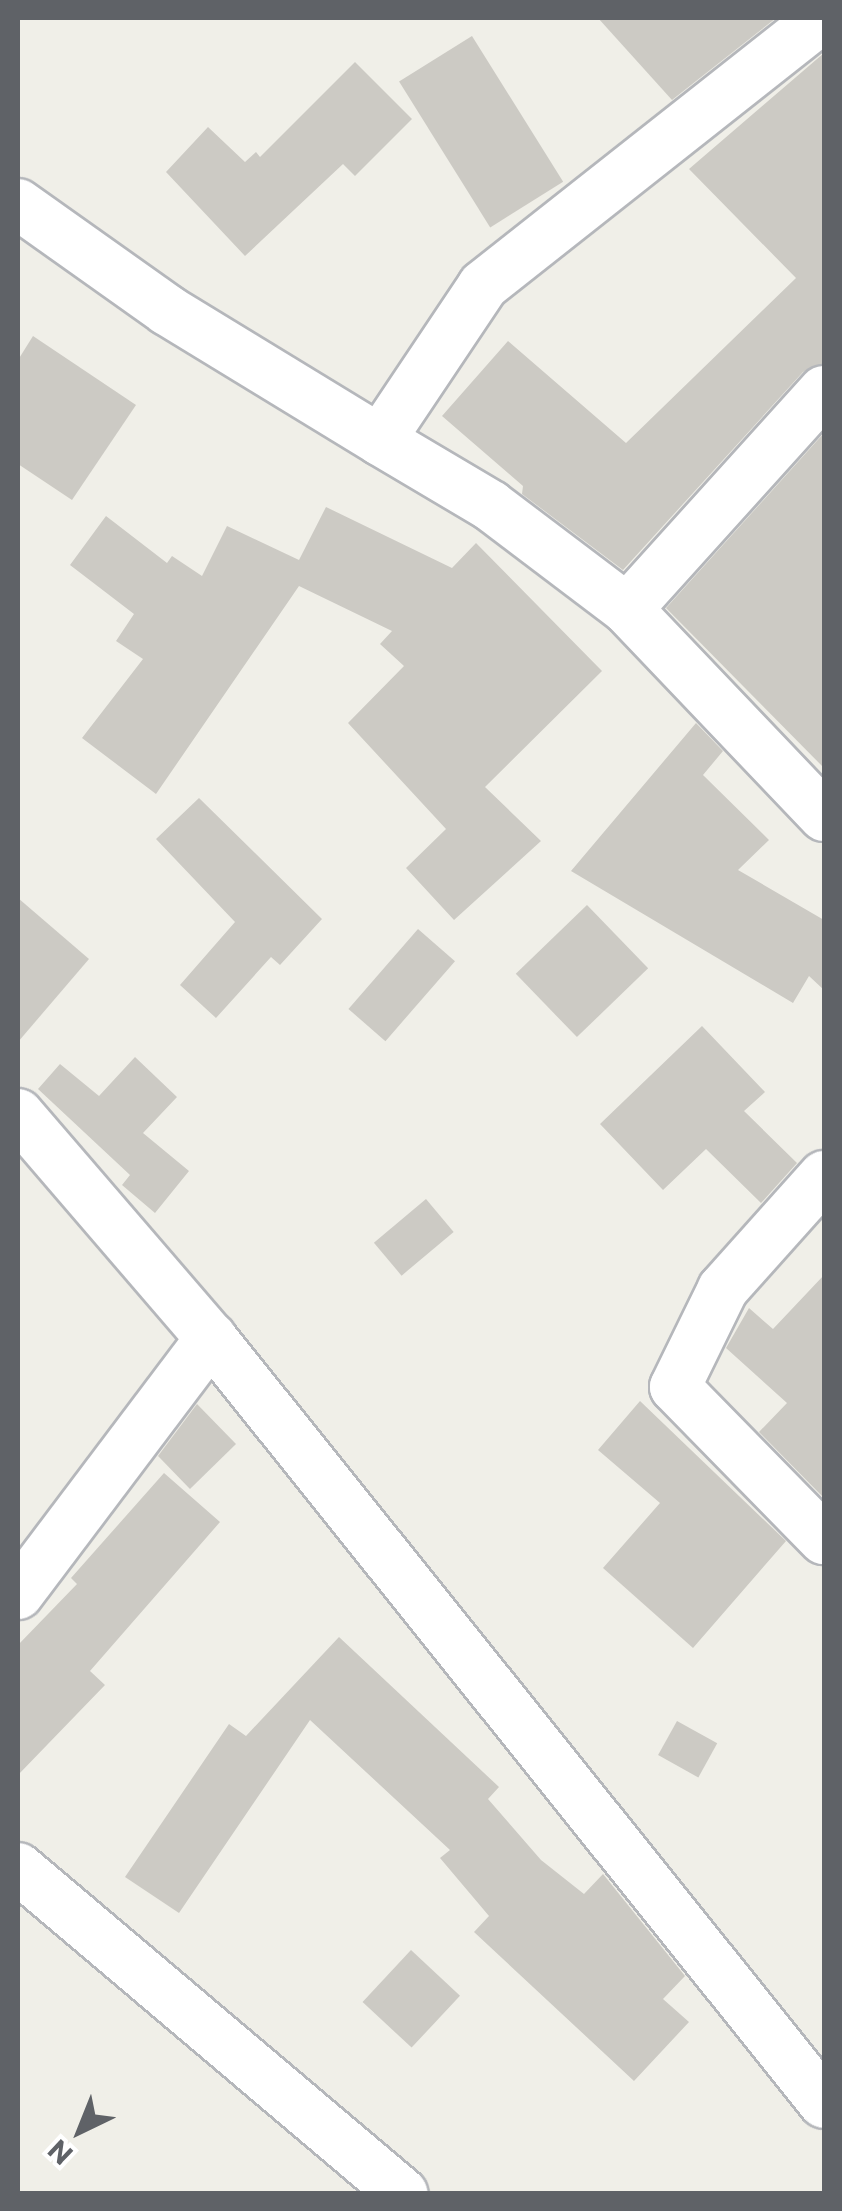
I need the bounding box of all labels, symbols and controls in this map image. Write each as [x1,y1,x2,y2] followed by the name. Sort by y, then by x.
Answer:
[30,2081,130,2181] north arrow
[40,2133,79,2173] text: N

